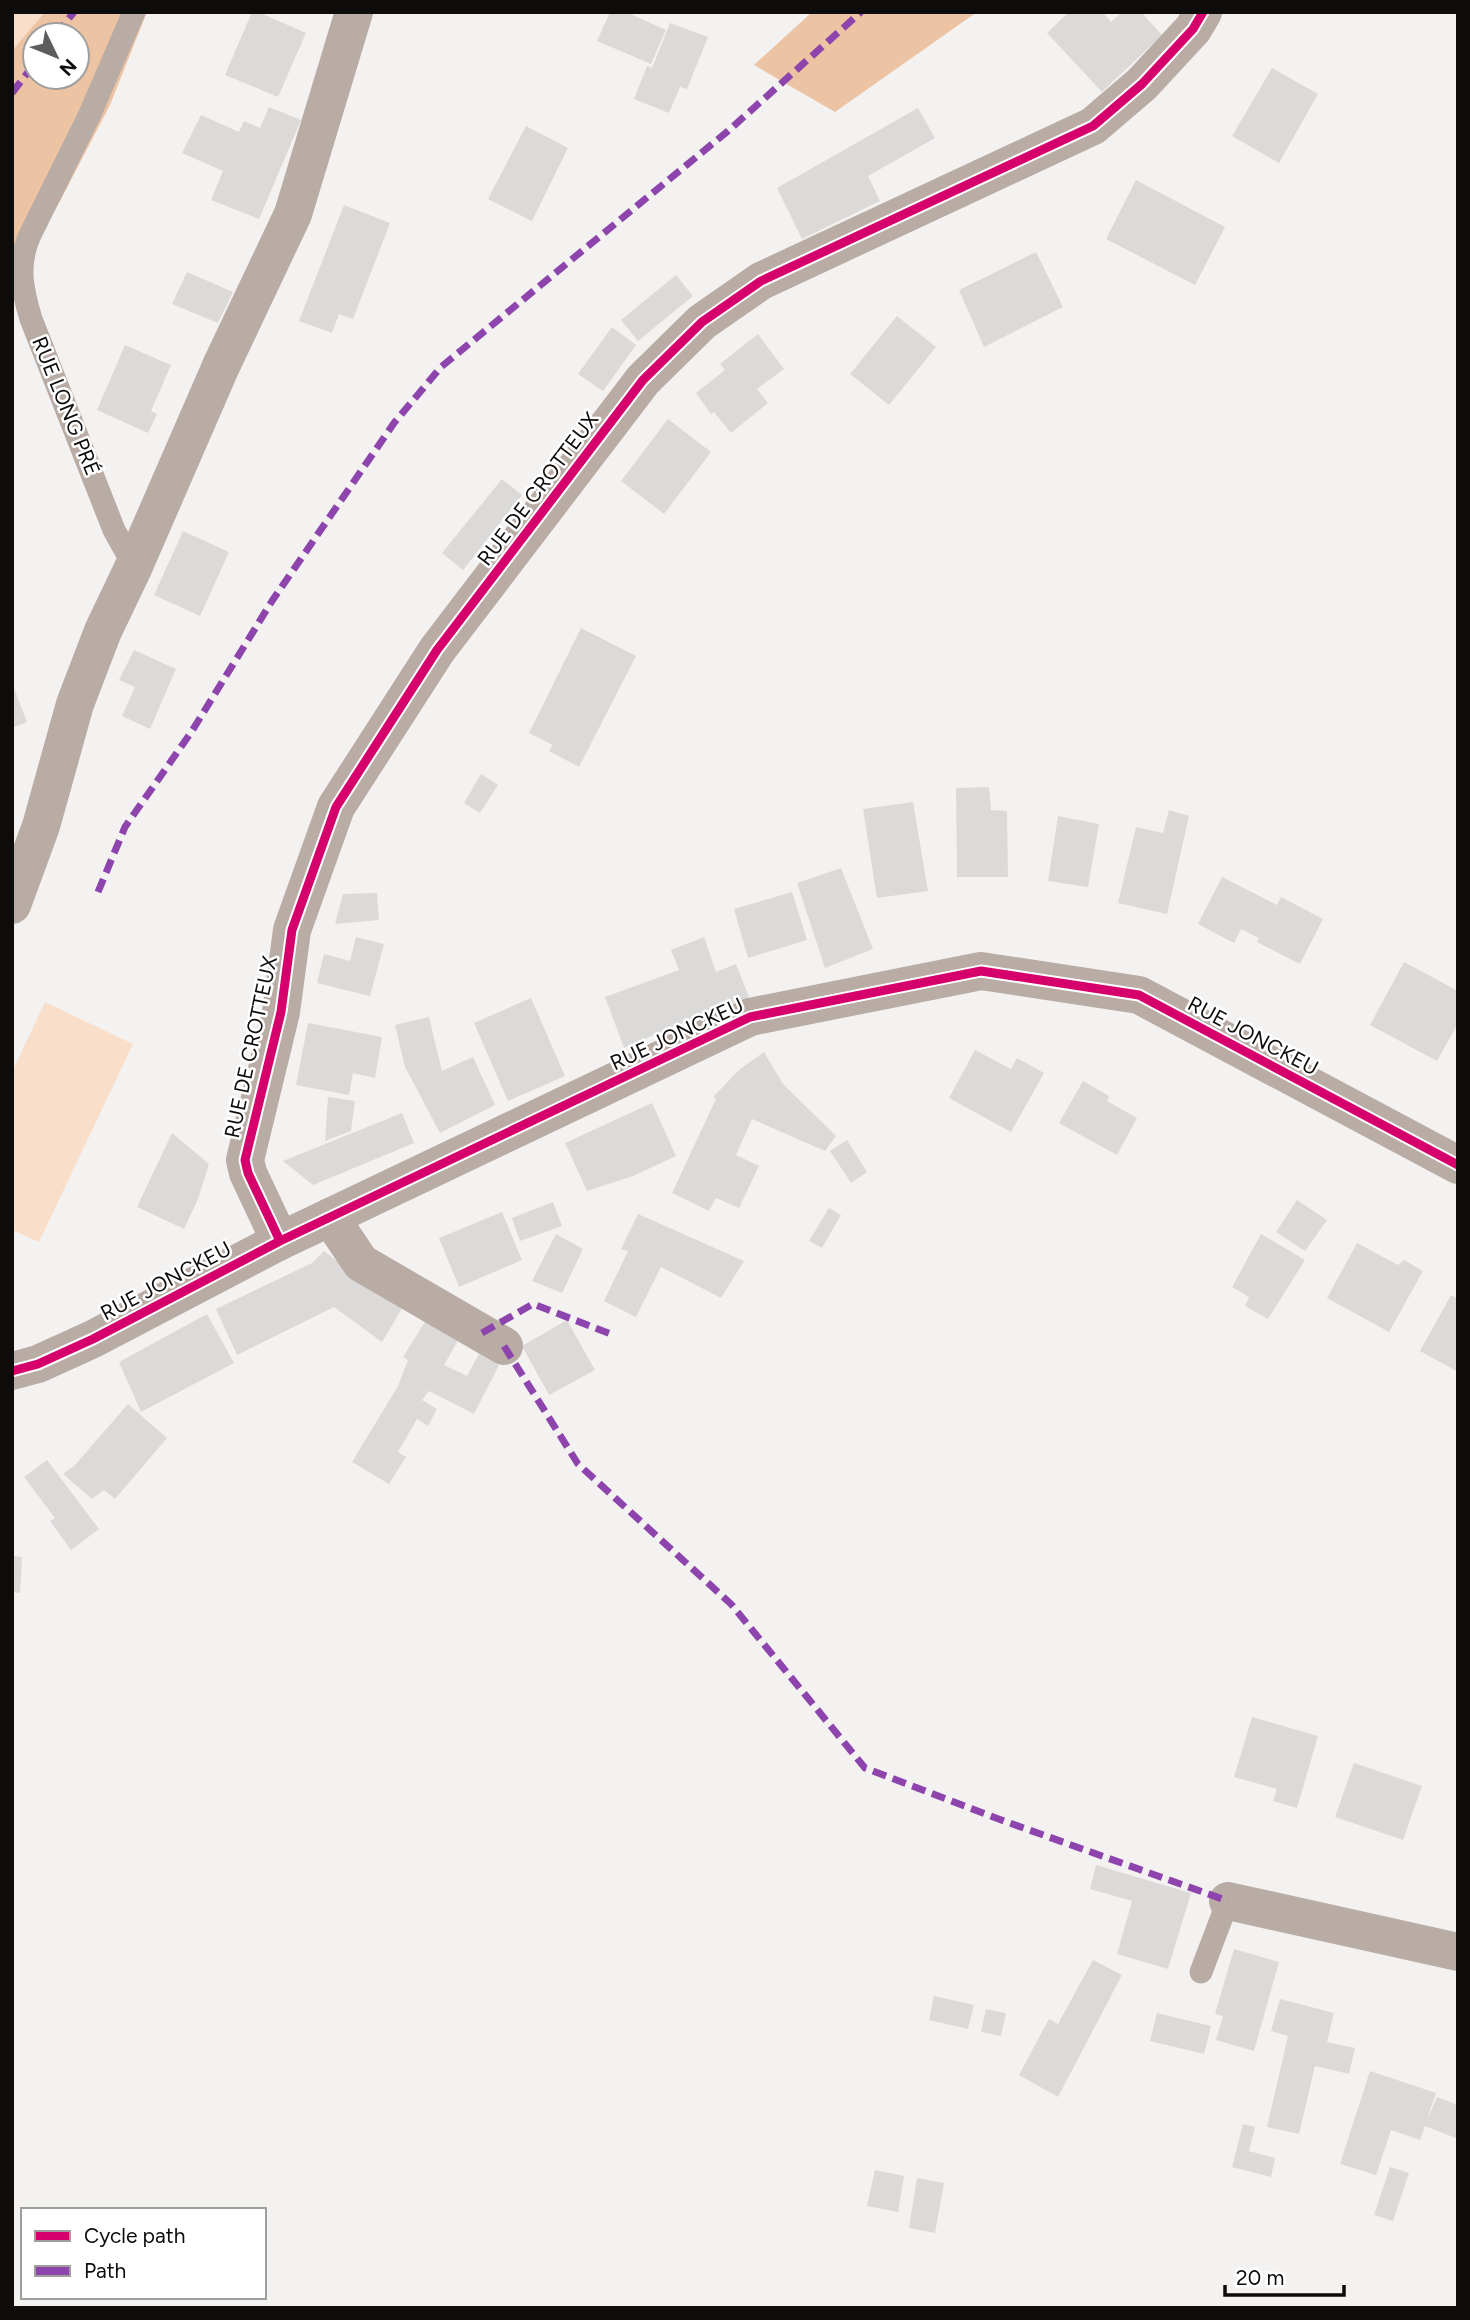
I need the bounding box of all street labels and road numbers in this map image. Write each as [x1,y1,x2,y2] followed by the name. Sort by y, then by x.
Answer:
[27,333,106,479] street label: RUE LONG PRÉ
[472,407,603,570] street label: RUE DE CROTTEUX
[219,954,282,1140] street label: RUE DE CROTTEUX
[1184,991,1323,1080] street label: RUE JONCKEU
[606,992,747,1075] street label: RUE JONCKEU
[96,1236,235,1325] street label: RUE JONCKEU

